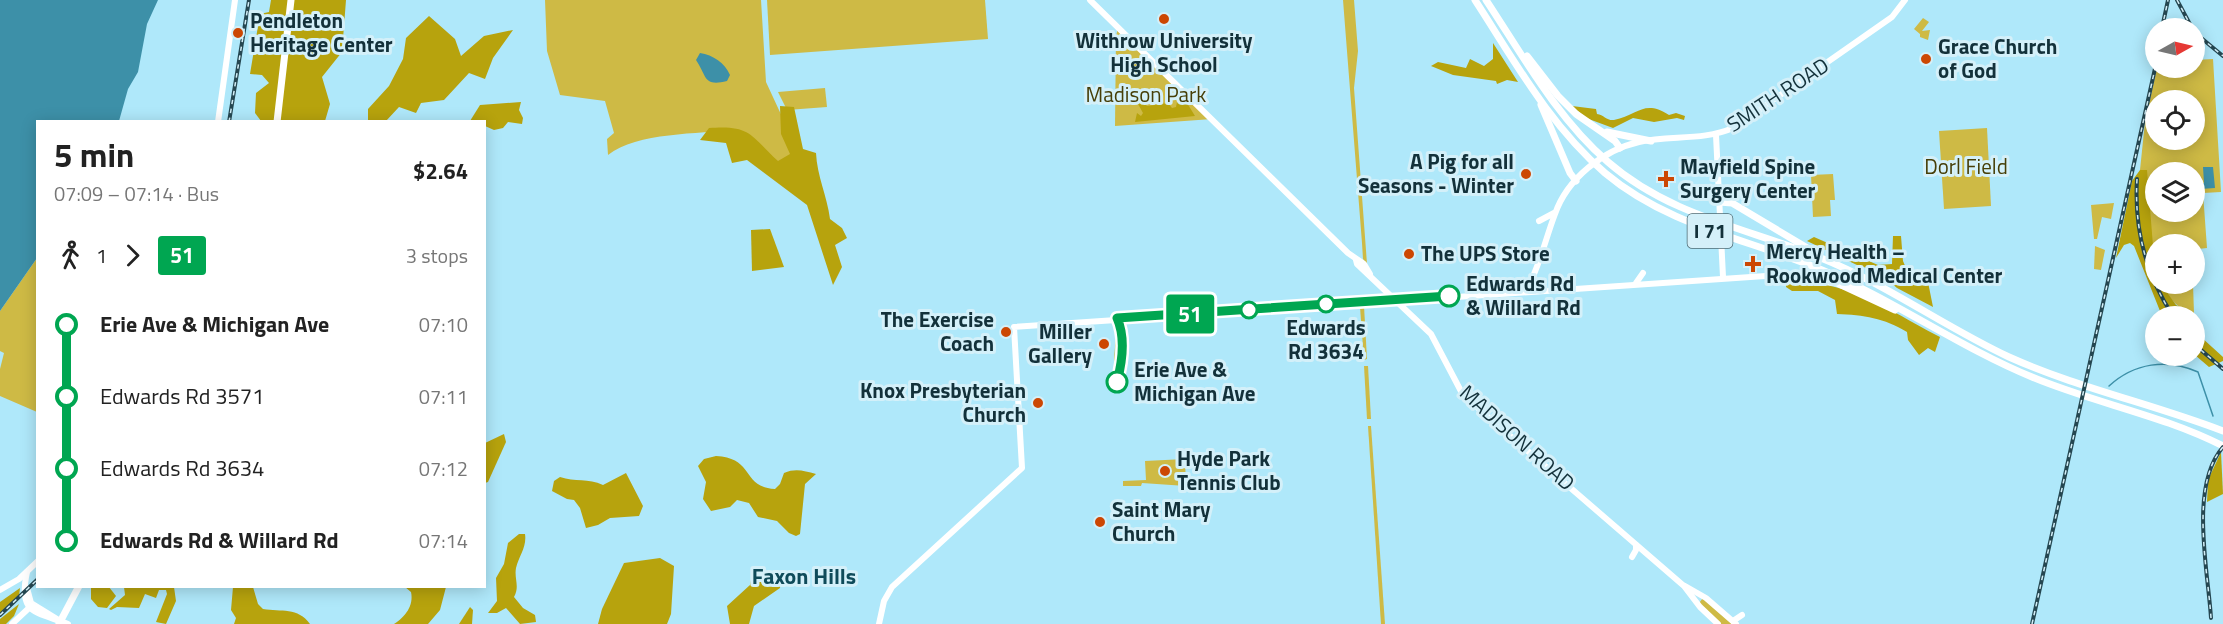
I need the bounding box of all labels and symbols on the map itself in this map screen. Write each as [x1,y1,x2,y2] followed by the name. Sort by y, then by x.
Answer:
[250,4,393,60] place label: Pendleton Heritage Center
[1157,12,1171,26] marker: Withrow University High School
[2145,18,2205,78] north arrow
[1076,24,1253,80] place label: Withrow University High School
[231,26,245,40] marker: Pendleton Heritage Center
[1938,30,2057,86] place label: Grace Church of God
[1720,49,1835,139] street label: SMITH ROAD
[1919,52,1933,66] marker: Grace Church of God
[1086,78,1206,110] park label: Madison Park
[1358,145,1514,201] place label: A Pig for all Seasons - Winter
[1680,150,1816,206] place label: Mayfield Spine Surgery Center
[1924,150,2008,182] park label: Dorl Field
[1519,167,1533,181] marker: A Pig for all Seasons - Winter
[1657,170,1675,188] marker: Mayfield Spine Surgery Center
[1688,214,1732,248] road number: I 71
[1766,235,2003,291] place label: Mercy Health – Rookwood Medical Center
[1421,237,1550,269] place label: The UPS Store
[1402,247,1416,261] marker: The UPS Store
[1744,255,1762,273] marker: Mercy Health – Rookwood Medical Center
[1466,267,1581,323] place label: Edwards Rd & Willard Rd
[1438,285,1460,307] marker: Edwards Rd & Willard Rd
[1163,294,1217,334] line badge: 51
[1317,295,1335,313] marker: Edwards Rd 3634
[1240,301,1258,319] unlabelled marker
[881,303,994,359] place label: The Exercise Coach
[1286,311,1366,367] place label: Edwards Rd 3634
[1028,315,1092,371] place label: Miller Gallery
[999,325,1013,339] marker: The Exercise Coach
[1097,337,1111,351] marker: Miller Gallery
[1134,353,1255,409] place label: Erie Ave & Michigan Ave
[1106,371,1128,393] marker: Erie Ave & Michigan Ave
[860,374,1026,430] place label: Knox Presbyterian Church
[1453,377,1582,498] street label: MADISON ROAD
[1031,396,1045,410] marker: Knox Presbyterian Church
[1177,442,1281,498] place label: Hyde Park Tennis Club
[1158,464,1172,478] marker: Hyde Park Tennis Club
[1112,493,1211,549] place label: Saint Mary Church
[1093,515,1107,529] marker: Saint Mary Church
[752,559,856,593] district label: Faxon Hills

